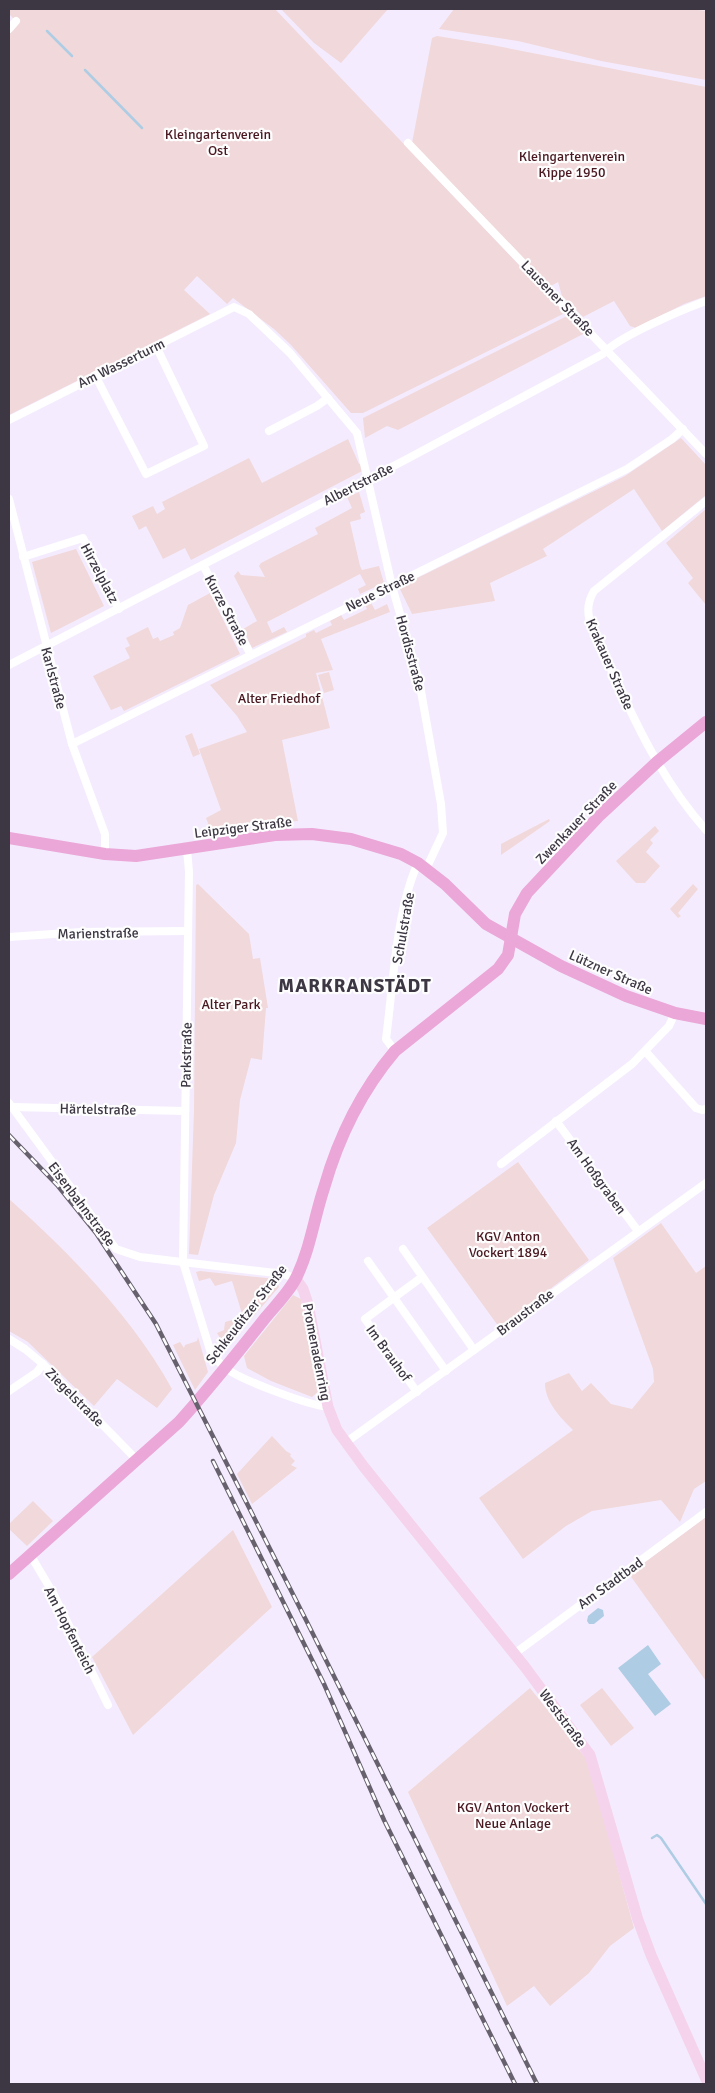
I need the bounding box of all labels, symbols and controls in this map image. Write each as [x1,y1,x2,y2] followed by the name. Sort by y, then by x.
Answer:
[165,126,271,159] park label: Kleingartenverein Ost
[519,148,625,181] park label: Kleingartenverein Kippe 1950
[517,257,598,340] street label: Lausener Straße
[75,335,168,392] street label: Am Wasserturm
[320,460,396,509] street label: Albertstraße
[77,540,122,606] street label: Hirzelplatz
[343,567,418,615] street label: Neue Straße
[201,572,252,649] street label: Kurze Straße
[392,613,429,693] street label: Hordisstraße
[582,616,637,712] street label: Krakauer Straße
[37,645,70,711] street label: Karlstraße
[238,690,322,707] park label: Alter Friedhof
[532,777,621,868] street label: Zwenkauer Straße
[193,813,293,842] street label: Leipziger Straße
[389,891,418,965] street label: Schulstraße
[57,924,139,943] street label: Marienstraße
[566,946,655,998] street label: Lützner Straße
[278,974,432,998] district label: MARKRANSTÄDT
[201,996,261,1013] park label: Alter Park
[177,1022,196,1088] street label: Parkstraße
[59,1100,137,1119] street label: Härtelstraße
[563,1135,630,1218] street label: Am Hoßgraben
[44,1159,119,1250] street label: Eisenbahnstraße
[469,1228,548,1261] park label: KGV Anton Vockert 1894
[202,1261,290,1367] street label: Schkeuditzer Straße
[493,1285,557,1339] street label: Braustraße
[299,1302,334,1402] street label: Promenadenring
[362,1322,416,1386] street label: Im Brauhof
[42,1364,108,1430] street label: Ziegelstraße
[574,1554,646,1613] street label: Am Stadtbad
[40,1584,99,1677] street label: Am Hopfenteich
[535,1686,590,1751] street label: Weststraße
[457,1799,569,1832] park label: KGV Anton Vockert Neue Anlage

